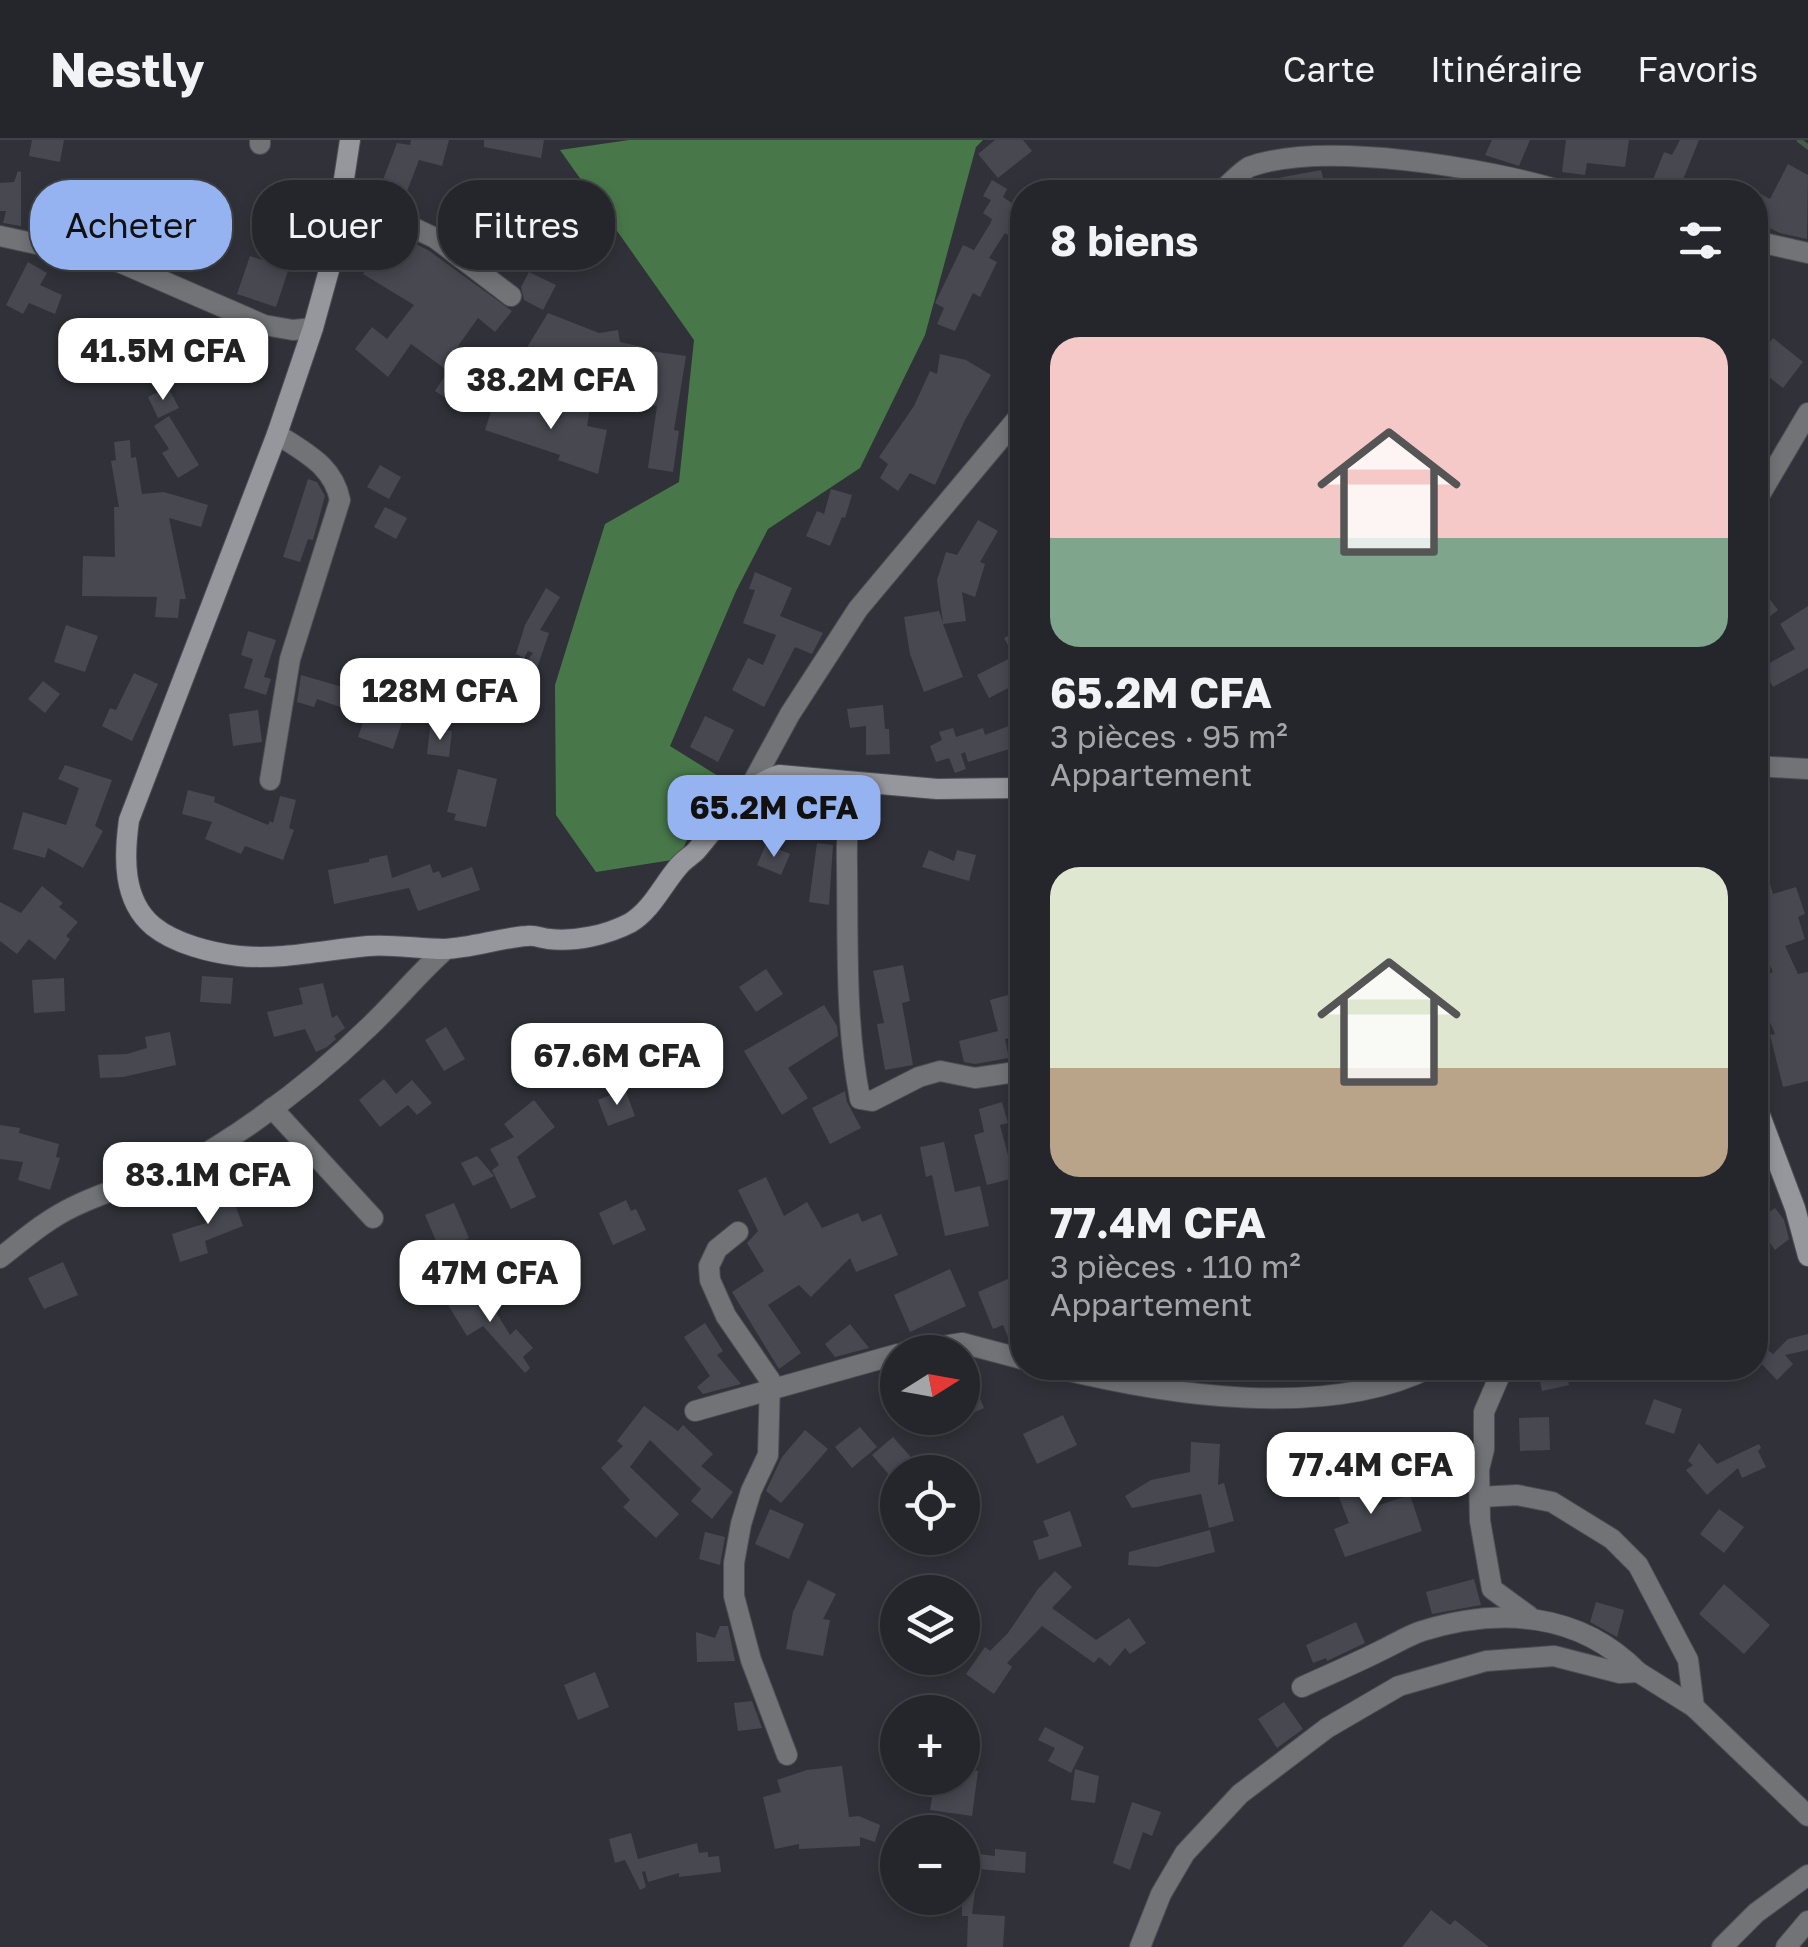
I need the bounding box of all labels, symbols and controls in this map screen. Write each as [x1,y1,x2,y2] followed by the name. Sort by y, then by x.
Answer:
[50,40,205,98] text: Nestly
[1283,48,1375,90] text: Carte
[1430,48,1582,90] text: Itinéraire
[1637,48,1758,90] text: Favoris
[30,180,232,270] chip: Acheter
[252,180,418,270] chip: Louer
[438,180,615,270] chip: Filtres
[1673,213,1728,268] icon: filters
[1050,215,1198,265] text: 8 biens
[49,318,277,403] pin: 41.5M CFA
[80,331,246,369] text: 41.5M CFA
[437,347,665,432] pin: 38.2M CFA
[466,360,636,398] text: 38.2M CFA
[1299,402,1479,582] icon: home
[337,658,543,743] pin: 128M CFA
[1050,667,1272,717] text: 65.2M CFA
[362,671,518,709] text: 128M CFA
[1050,717,1288,755] text: 3 pièces · 95 m²
[1050,755,1252,793] text: Appartement
[660,775,888,860] pin: 65.2M CFA
[690,788,858,826] text: 65.2M CFA
[1299,932,1479,1112] icon: home
[503,1023,731,1108] pin: 67.6M CFA
[533,1036,701,1074] text: 67.6M CFA
[94,1142,322,1227] pin: 83.1M CFA
[125,1155,291,1193] text: 83.1M CFA
[1050,1197,1266,1247] text: 77.4M CFA
[398,1240,582,1325] pin: 47M CFA
[1050,1247,1301,1285] text: 3 pièces · 110 m²
[422,1253,558,1291] text: 47M CFA
[1050,1285,1252,1323] text: Appartement
[880,1335,980,1435] north arrow
[880,1335,980,1915] map controls
[1257,1432,1485,1517] pin: 77.4M CFA
[1289,1445,1453,1483] text: 77.4M CFA
[880,1455,980,1555] button: locate
[880,1575,980,1675] button: layers
[880,1695,980,1795] button: +
[880,1815,980,1915] button: −

